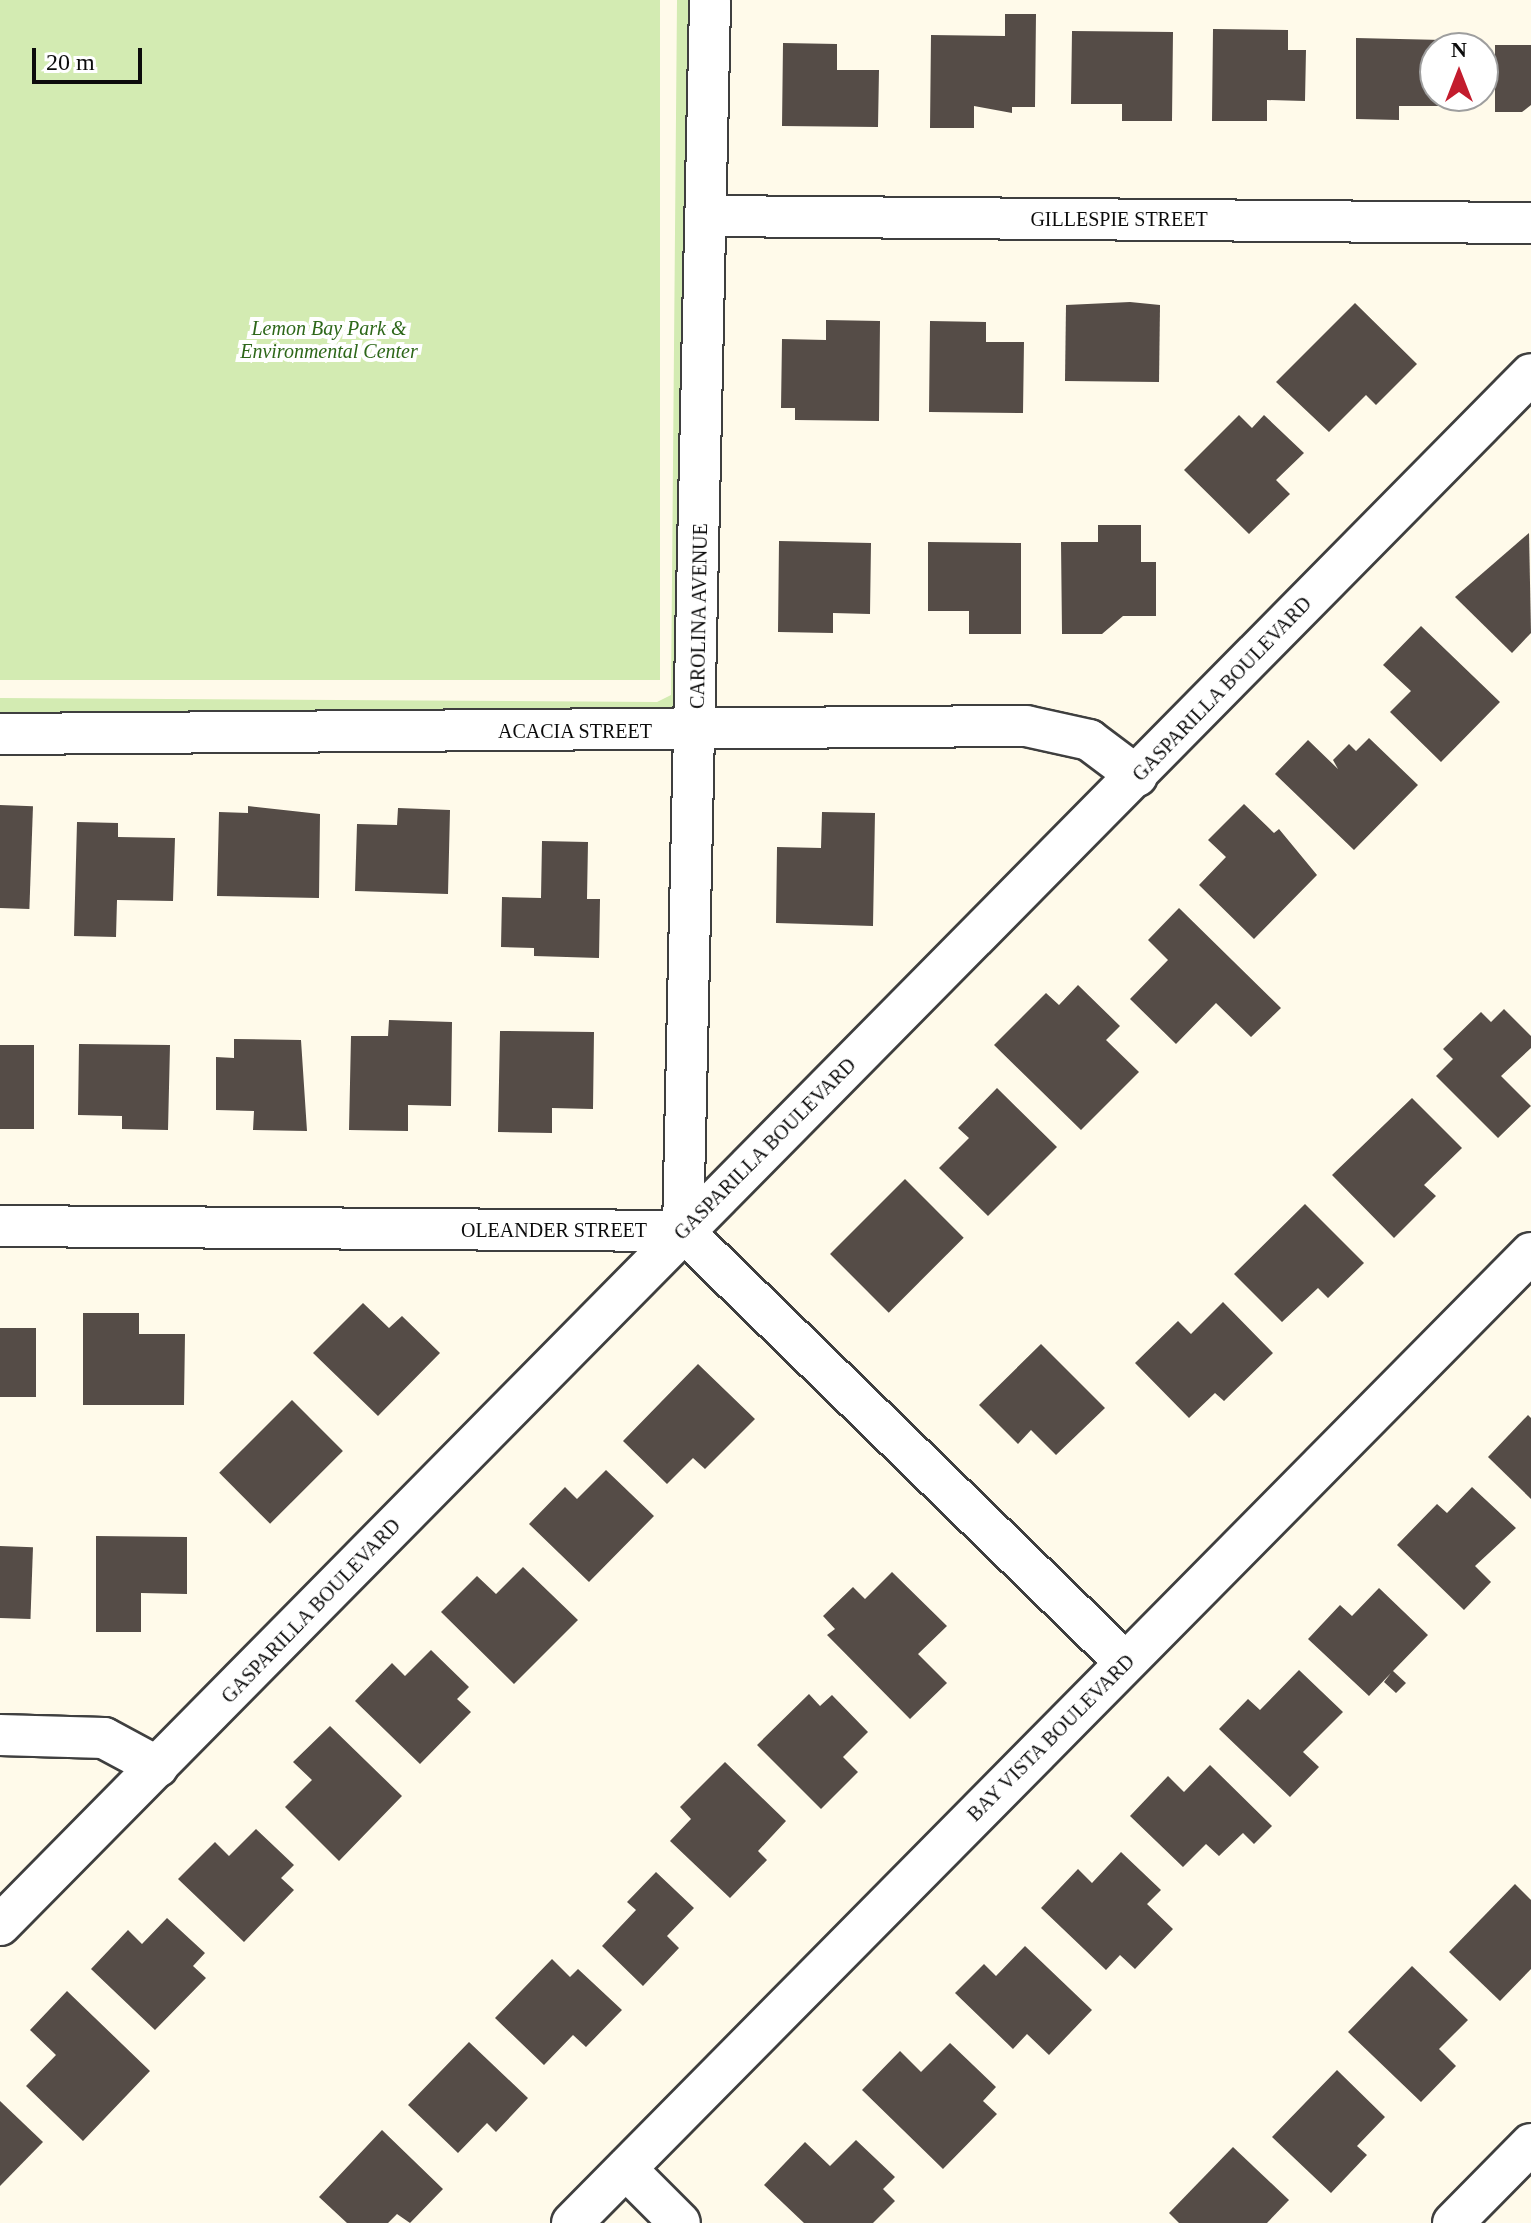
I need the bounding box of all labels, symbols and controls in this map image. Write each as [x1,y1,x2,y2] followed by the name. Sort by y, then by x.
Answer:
[36,32,146,82] scale bar
[1419,32,1499,112] north arrow
[1451,37,1467,62] text: N
[46,49,95,75] text: 20 m
[1030,207,1208,231] street label: GILLESPIE STREET
[240,316,418,363] park label: Lemon Bay Park & Environmental Center
[685,522,713,710] street label: CAROLINA AVENUE
[1127,591,1317,787] street label: GASPARILLA BOULEVARD
[498,719,652,743] street label: ACACIA STREET
[669,1053,861,1245] street label: GASPARILLA BOULEVARD
[461,1218,647,1242] street label: OLEANDER STREET
[216,1513,406,1709] street label: GASPARILLA BOULEVARD
[962,1649,1140,1827] street label: BAY VISTA BOULEVARD

